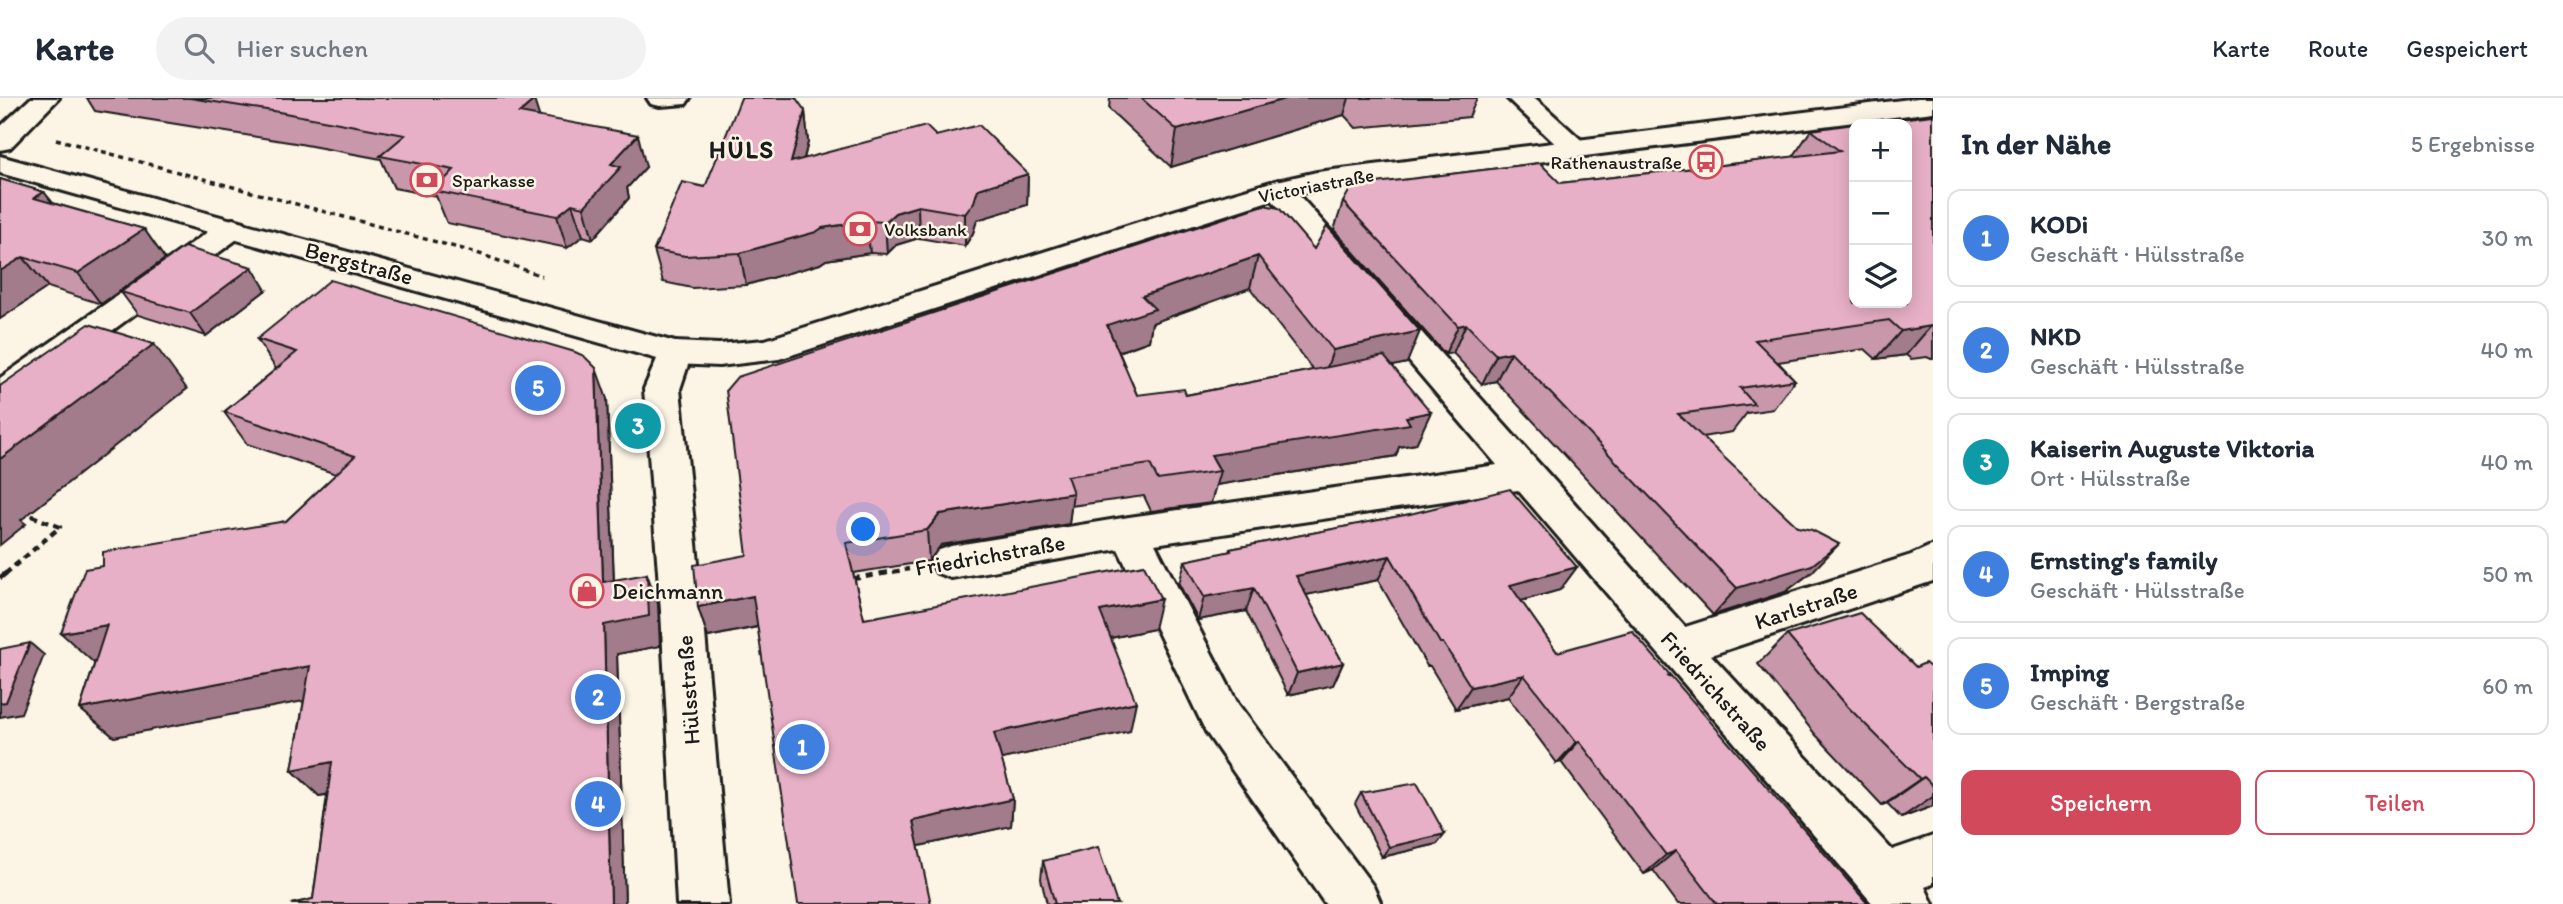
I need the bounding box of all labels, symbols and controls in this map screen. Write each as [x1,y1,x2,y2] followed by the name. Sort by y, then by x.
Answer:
[156,17,646,80] search box
[35,29,114,68] text: Karte
[180,29,218,67] icon: search
[236,32,368,64] text: Hier suchen
[2212,34,2270,63] text: Karte
[2308,34,2368,63] text: Route
[2406,34,2528,63] text: Gespeichert
[1849,119,1912,308] map controls
[1849,119,1912,182] button: +
[1961,125,2111,162] text: In der Nähe
[2411,130,2535,158] text: 5 Ergebnisse
[709,135,775,164] district label: HÜLS
[1687,143,1725,181] bus stop icon: Rathenaustraße
[1550,151,1682,174] place label: Rathenaustraße
[408,161,446,199] bank icon: Sparkasse
[1256,163,1376,208] street label: Victoriastraße
[452,169,535,192] place label: Sparkasse
[1849,182,1912,245] button: −
[2030,208,2088,240] text: KODi
[841,210,879,248] bank icon: Volksbank
[884,218,967,241] place label: Volksbank
[1981,224,1991,252] text: 1
[2482,224,2533,252] text: 30 m
[302,235,416,291] street label: Bergstraße
[2030,240,2245,268] text: Geschäft · Hülsstraße
[1849,245,1912,308] button: layers
[2030,320,2081,352] text: NKD
[1980,336,1992,364] text: 2
[2480,336,2533,364] text: 40 m
[2030,352,2245,380] text: Geschäft · Hülsstraße
[515,362,561,414] pin: 5
[615,400,661,452] pin: 3
[2030,432,2314,464] text: Kaiserin Auguste Viktoria
[1980,448,1992,476] text: 3
[2480,448,2533,476] text: 40 m
[2030,464,2190,492] text: Ort · Hülsstraße
[846,512,880,546] your location
[913,528,1067,582] street label: Friedrichstraße
[2030,544,2217,576] text: Ernsting's family
[1979,560,1993,588] text: 4
[2482,560,2533,588] text: 50 m
[568,572,606,610] shop icon: Deichmann
[1751,576,1861,636] street label: Karlstraße
[2030,576,2245,604] text: Geschäft · Hülsstraße
[612,577,723,605] place label: Deichmann
[1655,625,1777,757] street label: Friedrichstraße
[670,634,706,746] street label: Hülsstraße
[2030,656,2109,688] text: Imping
[575,671,621,723] pin: 2
[1980,672,1992,700] text: 5
[2482,672,2533,700] text: 60 m
[2030,688,2245,716] text: Geschäft · Bergstraße
[779,721,825,773] pin: 1
[1961,770,2241,835] button: Speichern
[2255,770,2535,835] button: Teilen
[575,778,621,830] pin: 4

